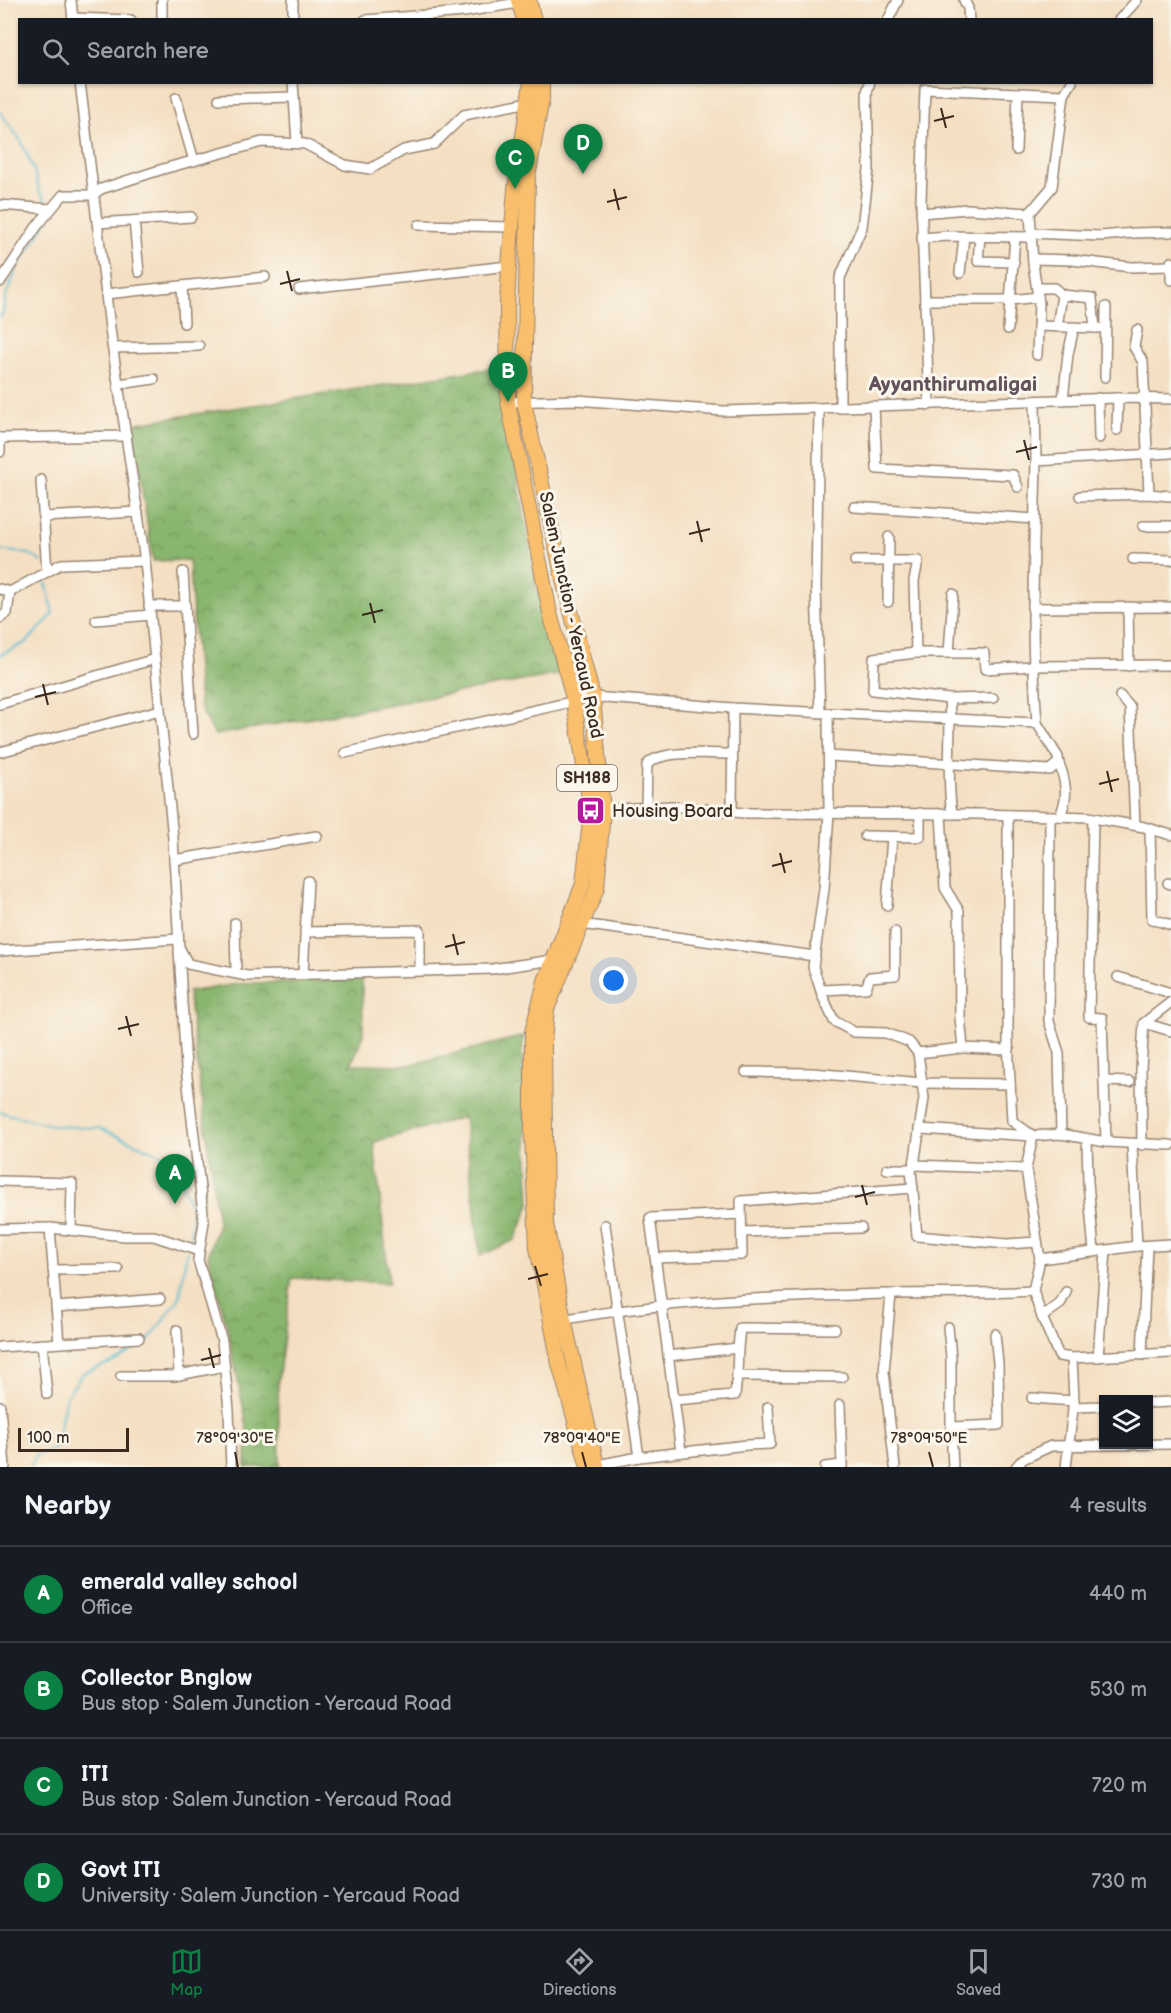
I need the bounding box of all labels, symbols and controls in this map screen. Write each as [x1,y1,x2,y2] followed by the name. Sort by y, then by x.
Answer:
[18,18,1153,84] search box
[39,35,72,68] icon: search
[87,38,209,65] text: Search here
[564,124,602,174] pin: D
[496,140,534,189] pin: C
[488,352,528,402] pin: B
[868,372,1037,397] district label: Ayyanthirumaligai
[535,490,607,740] street label: Salem Junction - Yercaud Road
[557,765,617,791] road number: SH188
[575,795,607,827] bus stop icon: Housing Board
[612,801,733,822] place label: Housing Board
[599,966,628,995] your location
[156,1154,195,1204] pin: A
[1099,1395,1153,1449] map controls
[1099,1395,1153,1449] button: layers
[18,1425,129,1452] scale bar
[27,1429,70,1448] text: 100 m
[196,1429,274,1448] text: 78°09'30"E
[543,1429,621,1448] text: 78°09'40"E
[891,1429,967,1448] text: 78°09'50"E
[24,1491,111,1522] text: Nearby
[1069,1494,1147,1518] text: 4 results
[81,1569,297,1596] text: emerald valley school
[37,1582,50,1606] text: A
[1089,1582,1147,1606] text: 440 m
[81,1596,133,1620] text: Office
[81,1665,252,1692] text: Collector Bnglow
[36,1678,51,1702] text: B
[1090,1678,1147,1702] text: 530 m
[81,1692,452,1716] text: Bus stop · Salem Junction - Yercaud Road
[81,1761,109,1788] text: ITI
[36,1774,51,1798] text: C
[1092,1774,1147,1798] text: 720 m
[81,1788,452,1812] text: Bus stop · Salem Junction - Yercaud Road
[81,1857,161,1884] text: Govt ITI
[37,1870,50,1894] text: D
[1091,1870,1147,1894] text: 730 m
[81,1884,460,1908] text: University · Salem Junction - Yercaud Road
[170,1945,203,2000] tab: Map
[543,1945,616,2000] tab: Directions
[956,1945,1001,2000] tab: Saved

